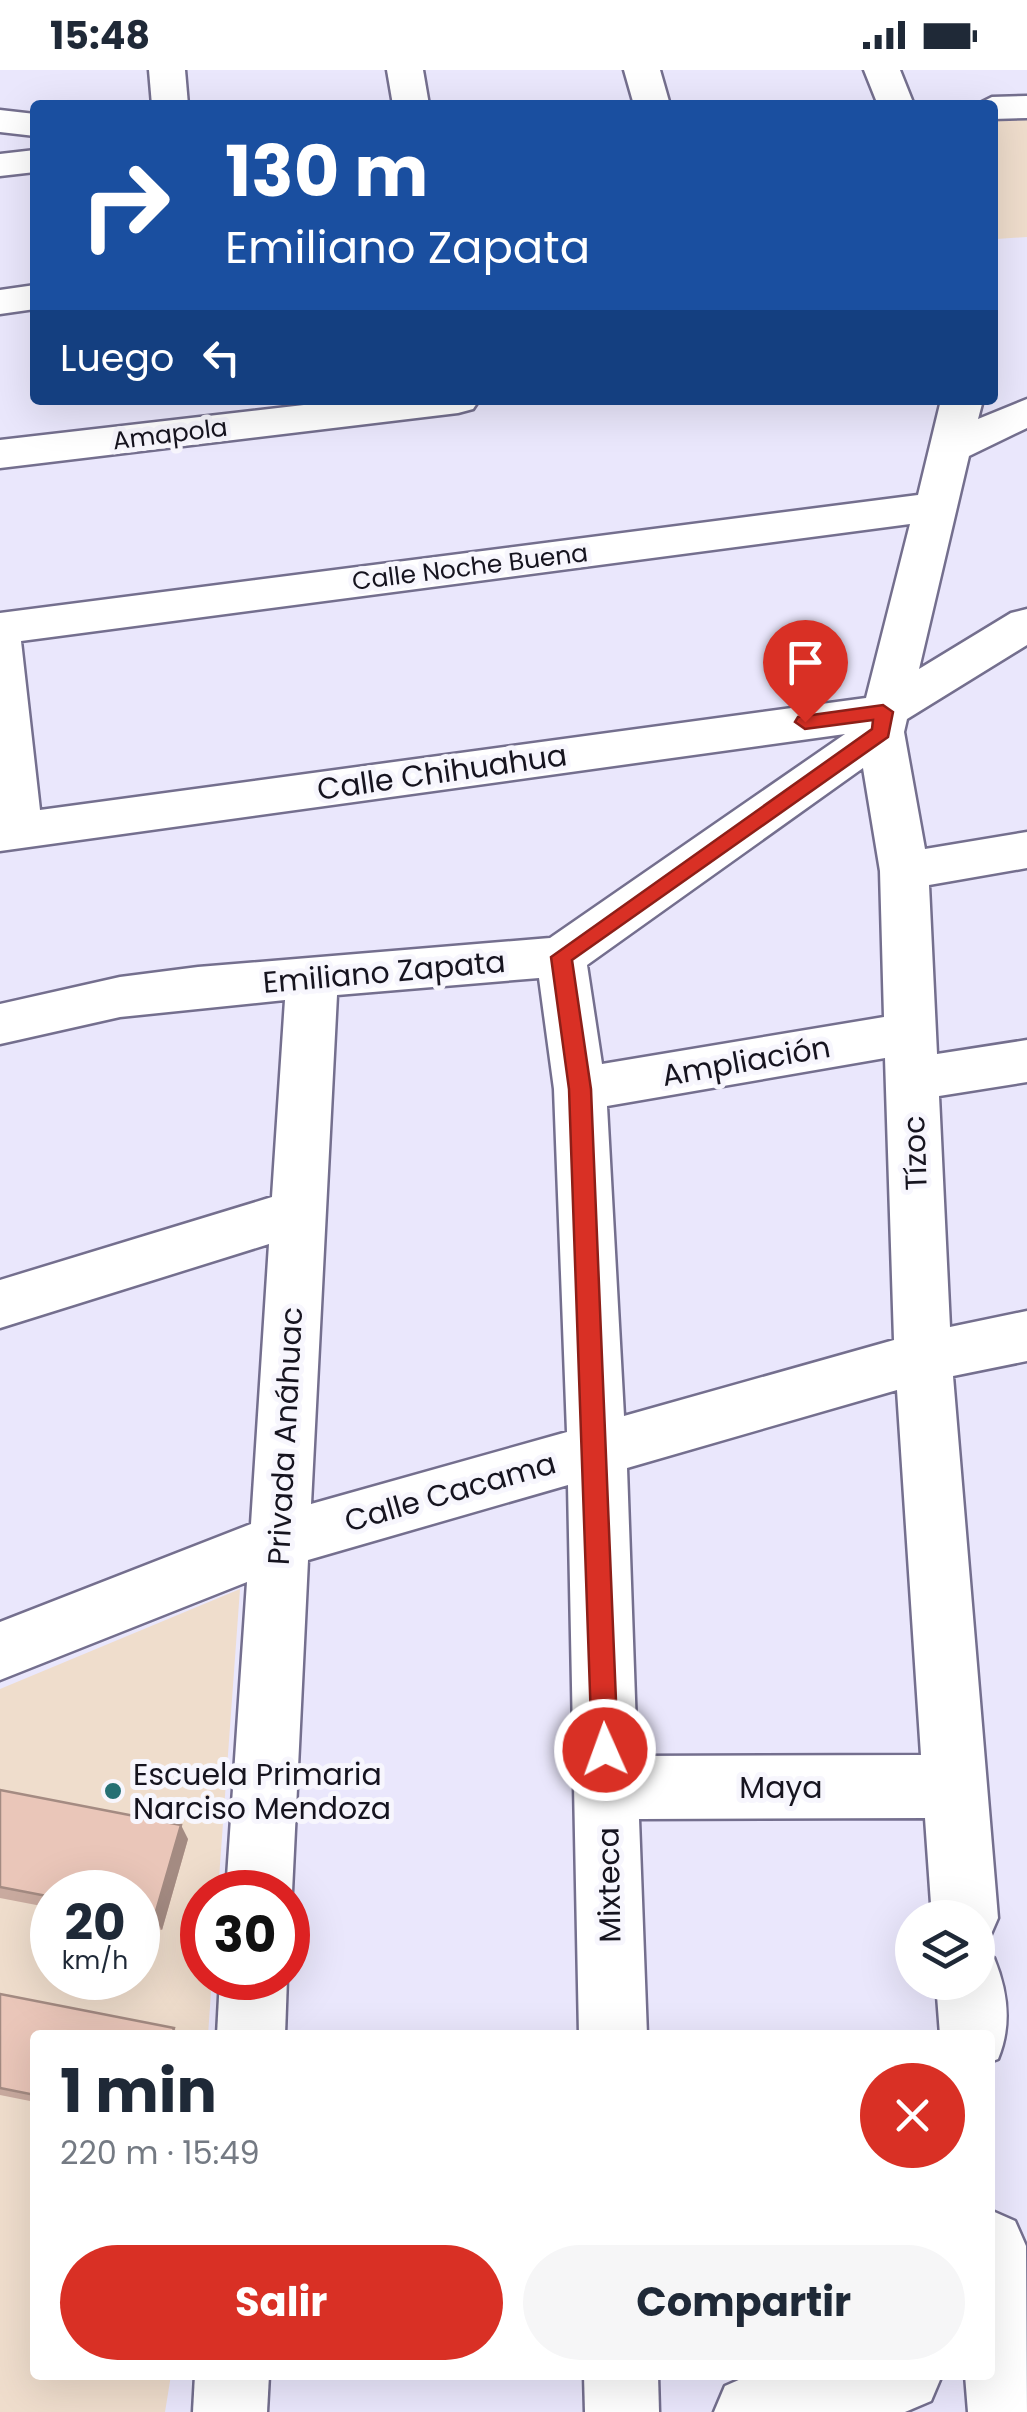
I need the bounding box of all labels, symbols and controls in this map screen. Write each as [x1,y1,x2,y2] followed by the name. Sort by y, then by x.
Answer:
[50,9,150,62] text: 15:48
[225,122,428,221] text: 130 m
[60,140,190,270] icon: right
[225,216,590,279] text: Emiliano Zapata
[194,330,249,385] icon: left
[60,331,174,384] text: Luego
[111,410,229,458] street label: Amapola
[350,535,590,599] street label: Calle Noche Buena
[763,620,848,723] pin
[778,635,833,690] icon: arrive
[314,733,570,811] street label: Calle Chihuahua
[261,940,507,1004] street label: Emiliano Zapata
[658,1025,834,1097] street label: Ampliación
[892,1115,938,1191] street label: Tízoc
[257,1306,313,1566] street label: Privada Anáhuac
[339,1441,561,1543] street label: Calle Cacama
[553,1698,657,1802] position arrow
[133,1753,391,1830] place label: Escuela Primaria Narciso Mendoza
[739,1766,823,1809] street label: Maya
[102,1780,124,1802] marker: Escuela Primaria Narciso Mendoza
[586,1827,632,1943] street label: Mixteca
[180,1870,310,2000] speed limit sign: 30
[64,1887,126,1958] text: 20
[895,1900,995,2000] map controls
[895,1900,995,2000] button: layers
[62,1943,128,1978] text: km/h
[60,2049,217,2133] text: 1 min
[860,2063,965,2168] button: close
[60,2130,260,2175] text: 220 m · 15:49
[60,2245,503,2360] button: Salir
[523,2245,965,2360] button: Compartir

